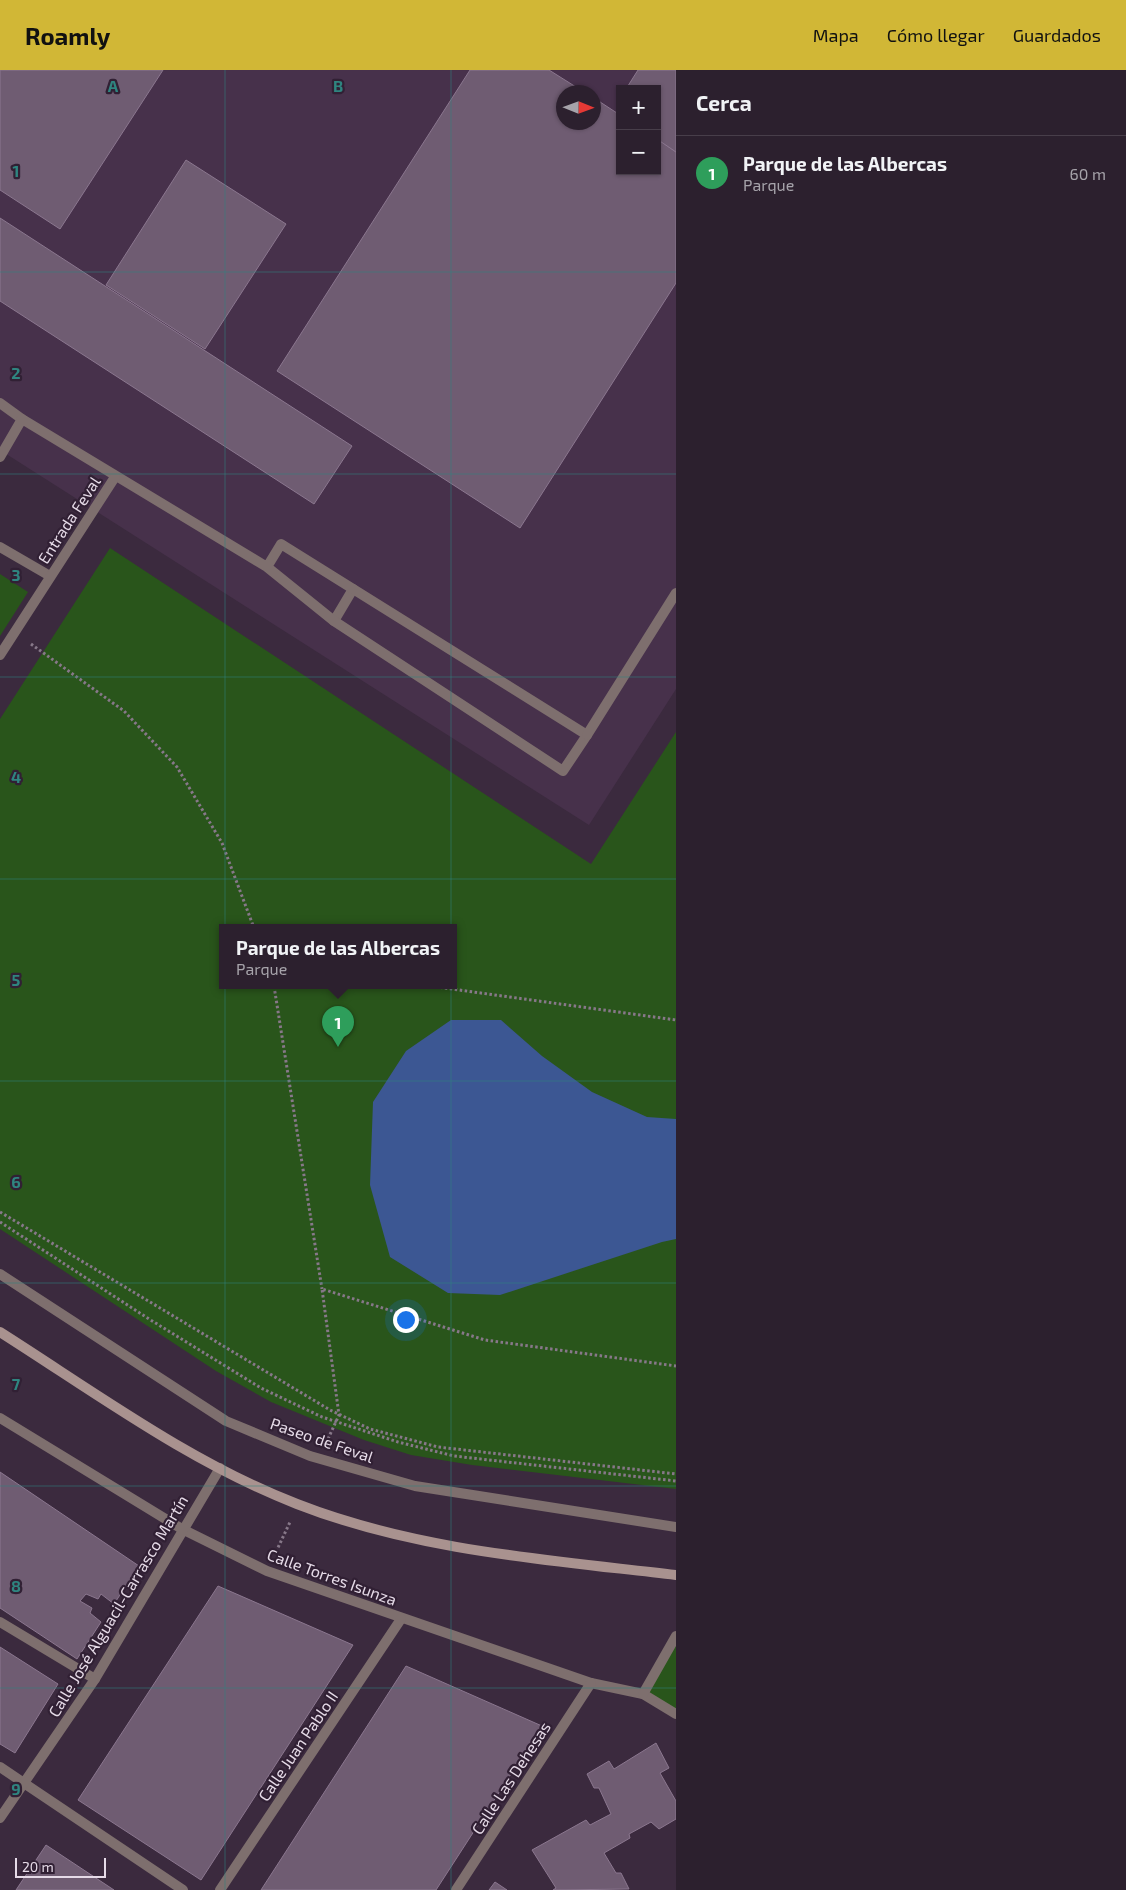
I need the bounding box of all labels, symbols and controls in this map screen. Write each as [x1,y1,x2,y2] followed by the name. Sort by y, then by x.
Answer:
[25,21,110,50] text: Roamly
[813,24,859,46] text: Mapa
[887,24,985,46] text: Cómo llegar
[1013,24,1101,46] text: Guardados
[108,76,119,95] text: A
[333,76,343,95] text: B
[556,85,601,130] north arrow
[616,85,661,175] map controls
[616,85,661,130] button: +
[696,90,752,115] text: Cerca
[616,130,661,175] button: −
[743,152,947,175] text: Parque de las Albercas
[13,161,19,180] text: 1
[709,164,715,183] text: 1
[1070,164,1106,183] text: 60 m
[743,175,794,194] text: Parque
[11,363,21,382] text: 2
[33,472,104,567] street label: Entrada Feval
[11,565,21,584] text: 3
[11,767,21,786] text: 4
[219,924,457,989] popup
[236,936,440,959] text: Parque de las Albercas
[236,959,287,978] text: Parque
[12,970,21,989] text: 5
[322,1006,354,1047] pin: 1
[11,1172,21,1191] text: 6
[393,1307,419,1333] your location
[12,1374,21,1393] text: 7
[268,1413,376,1466] street label: Paseo de Feval
[44,1491,191,1720] street label: Calle José Alguacil-Carrasco Martín
[265,1544,400,1609] street label: Calle Torres Isunza
[11,1576,21,1595] text: 8
[254,1687,341,1804] street label: Calle Juan Pablo II
[467,1718,554,1838] street label: Calle Las Dehesas
[11,1779,21,1798] text: 9
[15,1855,106,1878] scale bar
[22,1858,54,1875] text: 20 m

